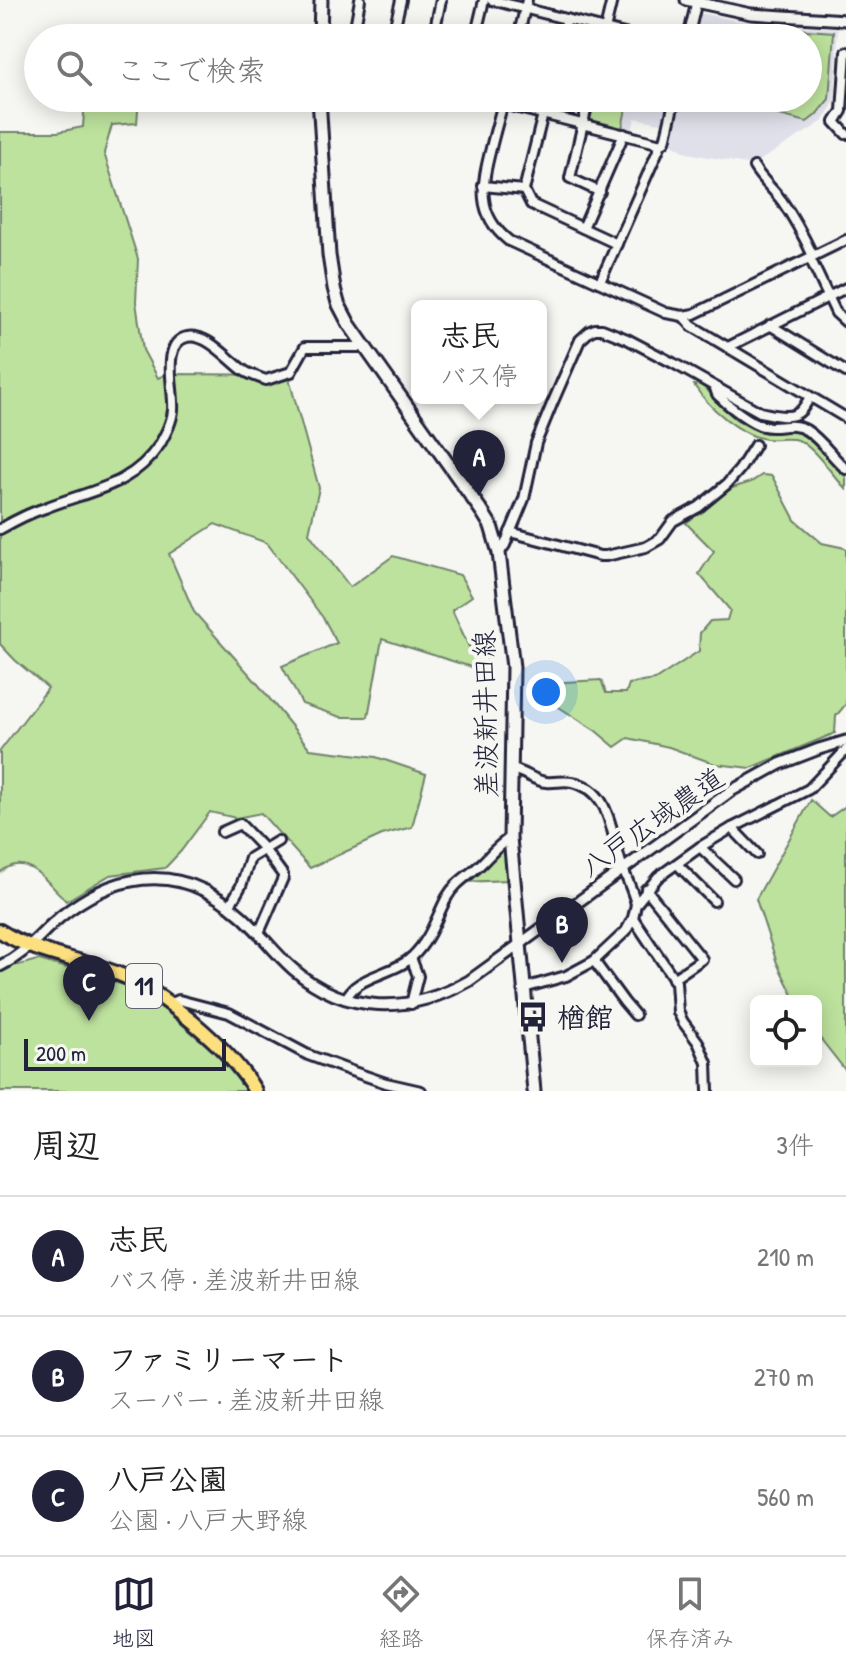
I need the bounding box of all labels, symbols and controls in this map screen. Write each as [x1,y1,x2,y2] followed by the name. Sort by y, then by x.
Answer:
[24,24,822,112] search box
[52,46,96,90] icon: search
[116,50,266,90] text: ここで検索
[411,300,547,404] popup
[440,315,500,355] text: 志民
[440,358,518,393] text: バス停
[453,430,505,496] pin: A
[465,630,505,798] street label: 差波新井田線
[526,672,566,712] your location
[572,758,732,886] street label: 八戸広域農道
[536,897,588,963] pin: B
[63,955,115,1021] pin: C
[126,964,162,1008] road number: 11
[750,995,822,1067] map controls
[750,995,822,1067] button: locate
[557,998,613,1036] place label: 楢館
[516,1000,550,1034] bus stop icon: 楢館
[24,1035,226,1071] scale bar
[36,1038,86,1068] text: 200 m
[32,1122,100,1168] text: 周辺
[776,1127,814,1162] text: 3件
[108,1219,168,1259] text: 志民
[52,1239,64,1274] text: A
[757,1239,814,1274] text: 210 m
[108,1262,359,1297] text: バス停 · 差波新井田線
[108,1339,349,1379] text: ファミリーマート
[51,1359,65,1394] text: B
[754,1359,814,1394] text: 270 m
[108,1382,384,1417] text: スーパー · 差波新井田線
[108,1459,228,1499] text: 八戸公園
[51,1479,65,1514] text: C
[757,1479,814,1514] text: 560 m
[108,1502,307,1537] text: 公園 · 八戸大野線
[112,1572,156,1653] tab: 地図
[379,1572,423,1653] tab: 経路
[646,1572,734,1653] tab: 保存済み

